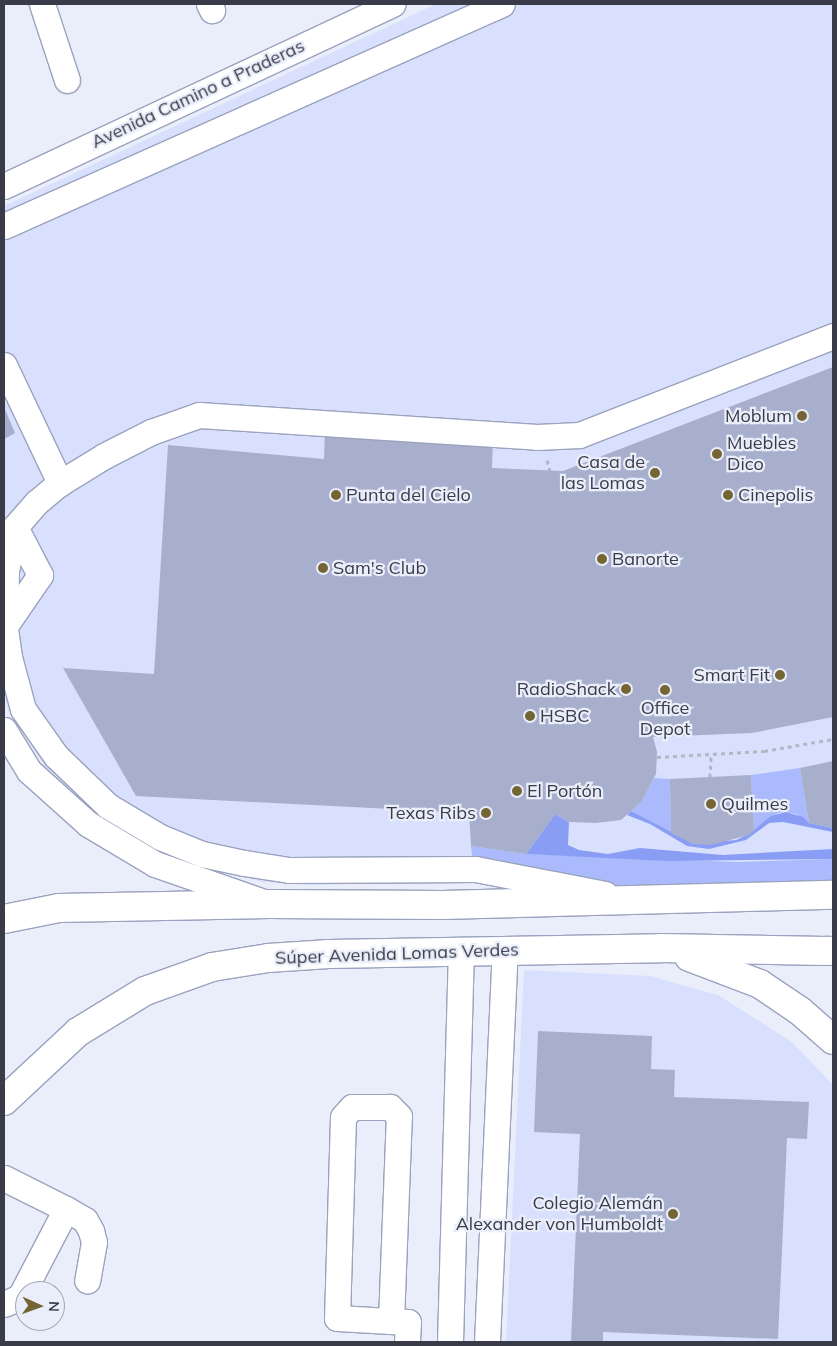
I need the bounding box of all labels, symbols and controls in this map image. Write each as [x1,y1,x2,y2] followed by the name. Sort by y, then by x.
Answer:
[88,35,308,153] street label: Avenida Camino a Praderas
[725,405,792,427] place label: Moblum
[796,410,808,422] marker: Moblum
[727,433,796,476] place label: Muebles Dico
[711,448,723,460] marker: Muebles Dico
[561,452,645,494] place label: Casa de las Lomas
[649,467,661,479] marker: Casa de las Lomas
[346,484,471,506] place label: Punta del Cielo
[738,484,814,506] place label: Cinepolis
[330,489,342,501] marker: Punta del Cielo
[722,489,734,501] marker: Cinepolis
[612,548,679,570] place label: Banorte
[596,553,608,565] marker: Banorte
[333,557,426,579] place label: Sam's Club
[317,562,329,574] marker: Sam's Club
[693,664,770,686] place label: Smart Fit
[774,669,786,681] marker: Smart Fit
[517,678,616,700] place label: RadioShack
[620,683,632,695] marker: RadioShack
[659,684,671,696] marker: Office Depot
[640,698,690,741] place label: Office Depot
[540,705,590,727] place label: HSBC
[524,710,536,722] marker: HSBC
[527,780,602,802] place label: El Portón
[511,785,523,797] marker: El Portón
[721,793,788,815] place label: Quilmes
[705,798,717,810] marker: Quilmes
[386,802,476,824] place label: Texas Ribs
[480,807,492,819] marker: Texas Ribs
[275,939,519,969] street label: Súper Avenida Lomas Verdes
[456,1193,663,1236] place label: Colegio Alemán Alexander von Humboldt
[667,1208,679,1220] marker: Colegio Alemán Alexander von Humboldt
[15,1281,65,1331] north arrow
[45,1301,63,1312] text: N

